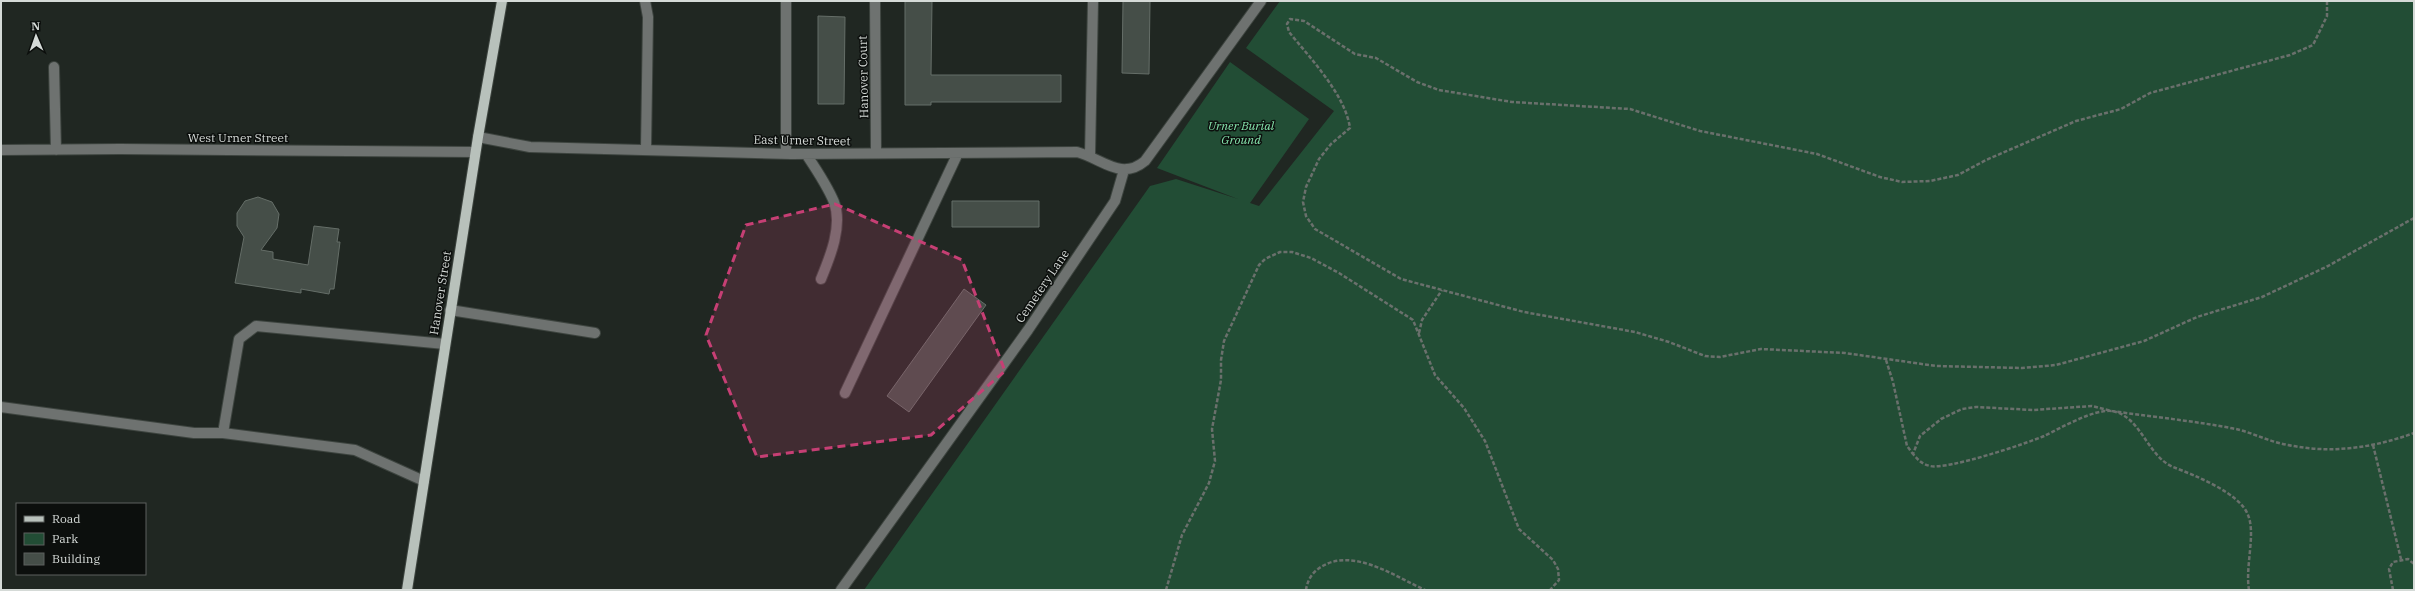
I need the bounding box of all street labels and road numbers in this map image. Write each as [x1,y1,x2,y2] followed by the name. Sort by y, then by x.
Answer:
[855,36,871,118] street label: Hanover Court
[188,130,288,145] street label: West Urner Street
[753,132,851,148] street label: East Urner Street
[1012,246,1072,326] street label: Cemetery Lane
[426,250,454,336] street label: Hanover Street

